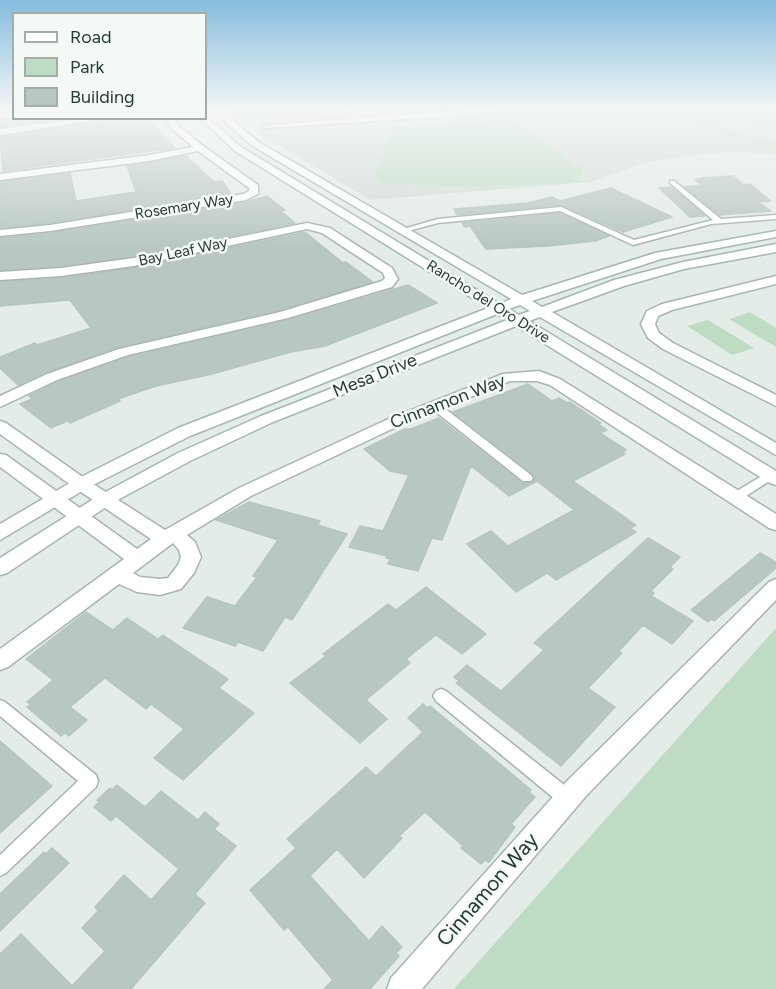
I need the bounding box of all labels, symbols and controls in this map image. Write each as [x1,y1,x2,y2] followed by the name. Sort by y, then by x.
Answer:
[12,12,207,120] legend
[70,26,111,48] text: Road
[70,56,104,78] text: Park
[70,86,135,108] text: Building
[133,190,235,224] street label: Rosemary Way
[137,234,229,270] street label: Bay Leaf Way
[423,257,553,347] street label: Rancho del Oro Drive
[330,349,420,403] street label: Mesa Drive
[387,370,509,434] street label: Cinnamon Way
[432,828,544,952] street label: Cinnamon Way

